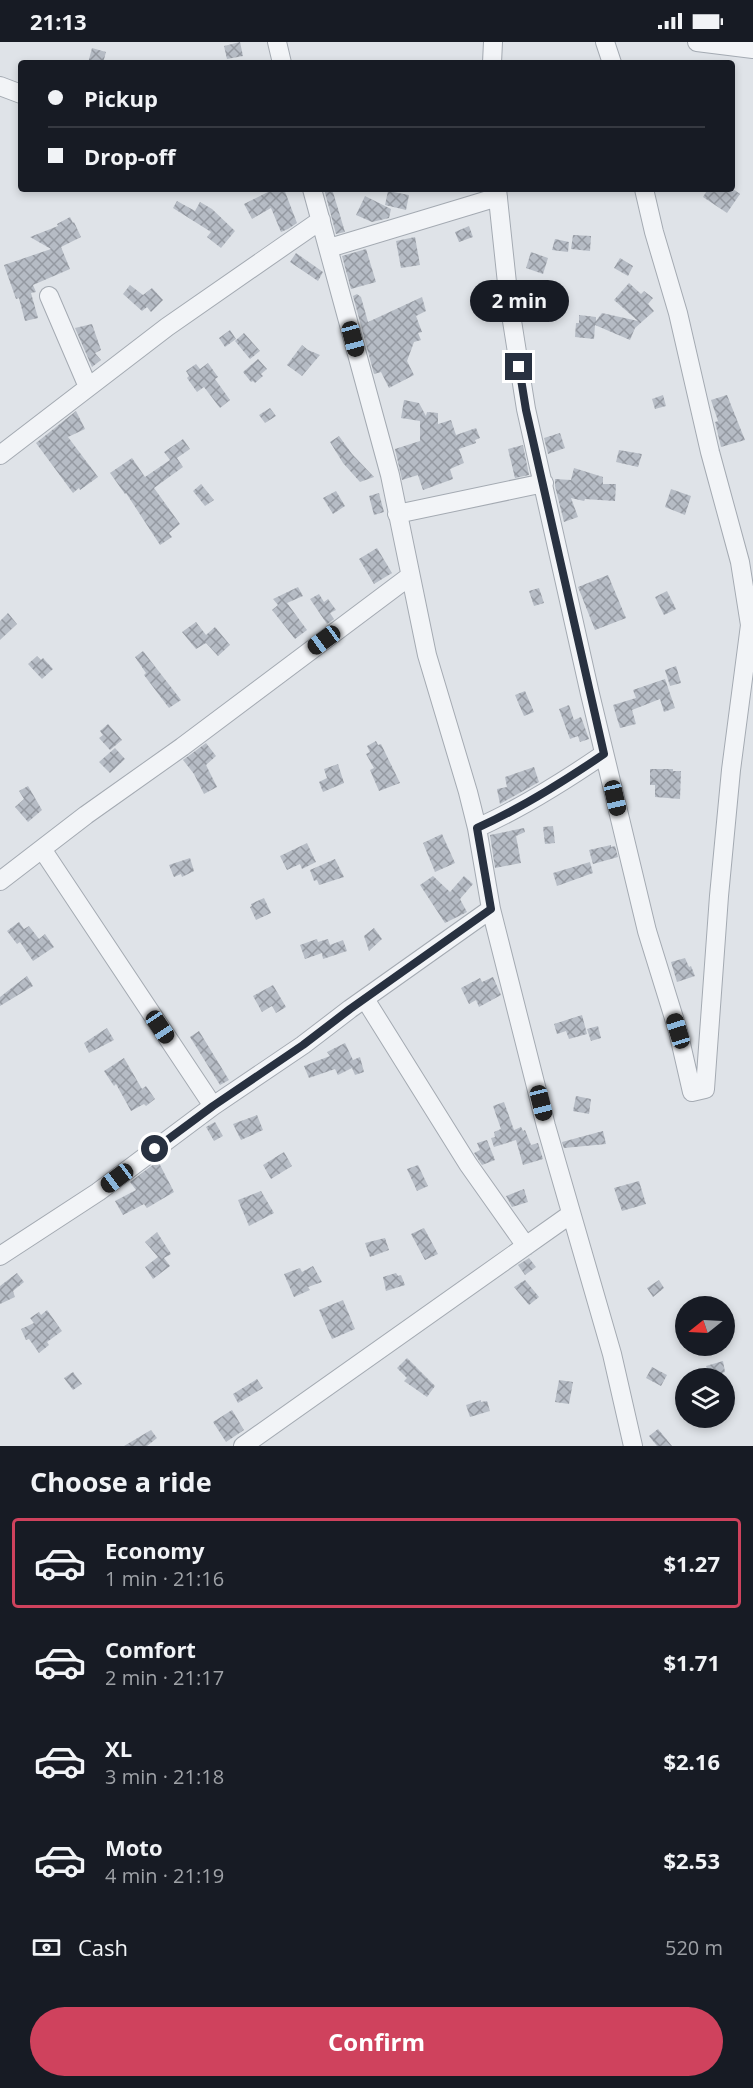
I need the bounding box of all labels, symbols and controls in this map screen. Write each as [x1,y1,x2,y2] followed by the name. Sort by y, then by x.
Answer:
[30,6,87,36] text: 21:13
[84,83,158,113] text: Pickup
[84,141,176,171] text: Drop-off
[470,280,568,322] callout: 2 min
[492,287,547,314] text: 2 min
[340,319,366,359] car
[505,353,532,380] route end
[304,622,344,658] car
[602,778,628,818] car
[142,1007,178,1047] car
[664,1011,692,1051] car
[528,1083,554,1123] car
[141,1135,168,1162] route start
[97,1160,137,1196] car
[675,1296,735,1356] north arrow
[675,1296,735,1428] map controls
[675,1368,735,1428] button: layers
[30,1463,212,1500] text: Choose a ride
[105,1535,204,1565] text: Economy
[33,1536,87,1590] icon: car
[663,1548,720,1578] text: $1.27
[105,1565,224,1592] text: 1 min · 21:16
[105,1634,196,1664] text: Comfort
[33,1635,87,1689] icon: car
[663,1647,720,1677] text: $1.71
[105,1664,224,1691] text: 2 min · 21:17
[105,1733,132,1763] text: XL
[33,1734,87,1788] icon: car
[663,1746,720,1776] text: $2.16
[105,1763,224,1790] text: 3 min · 21:18
[105,1832,163,1862] text: Moto
[33,1833,87,1887] icon: car
[663,1845,720,1875] text: $2.53
[105,1862,224,1889] text: 4 min · 21:19
[30,1931,63,1964] icon: cash
[78,1932,128,1962] text: Cash
[665,1934,723,1961] text: 520 m
[30,2007,723,2076] button: Confirm

